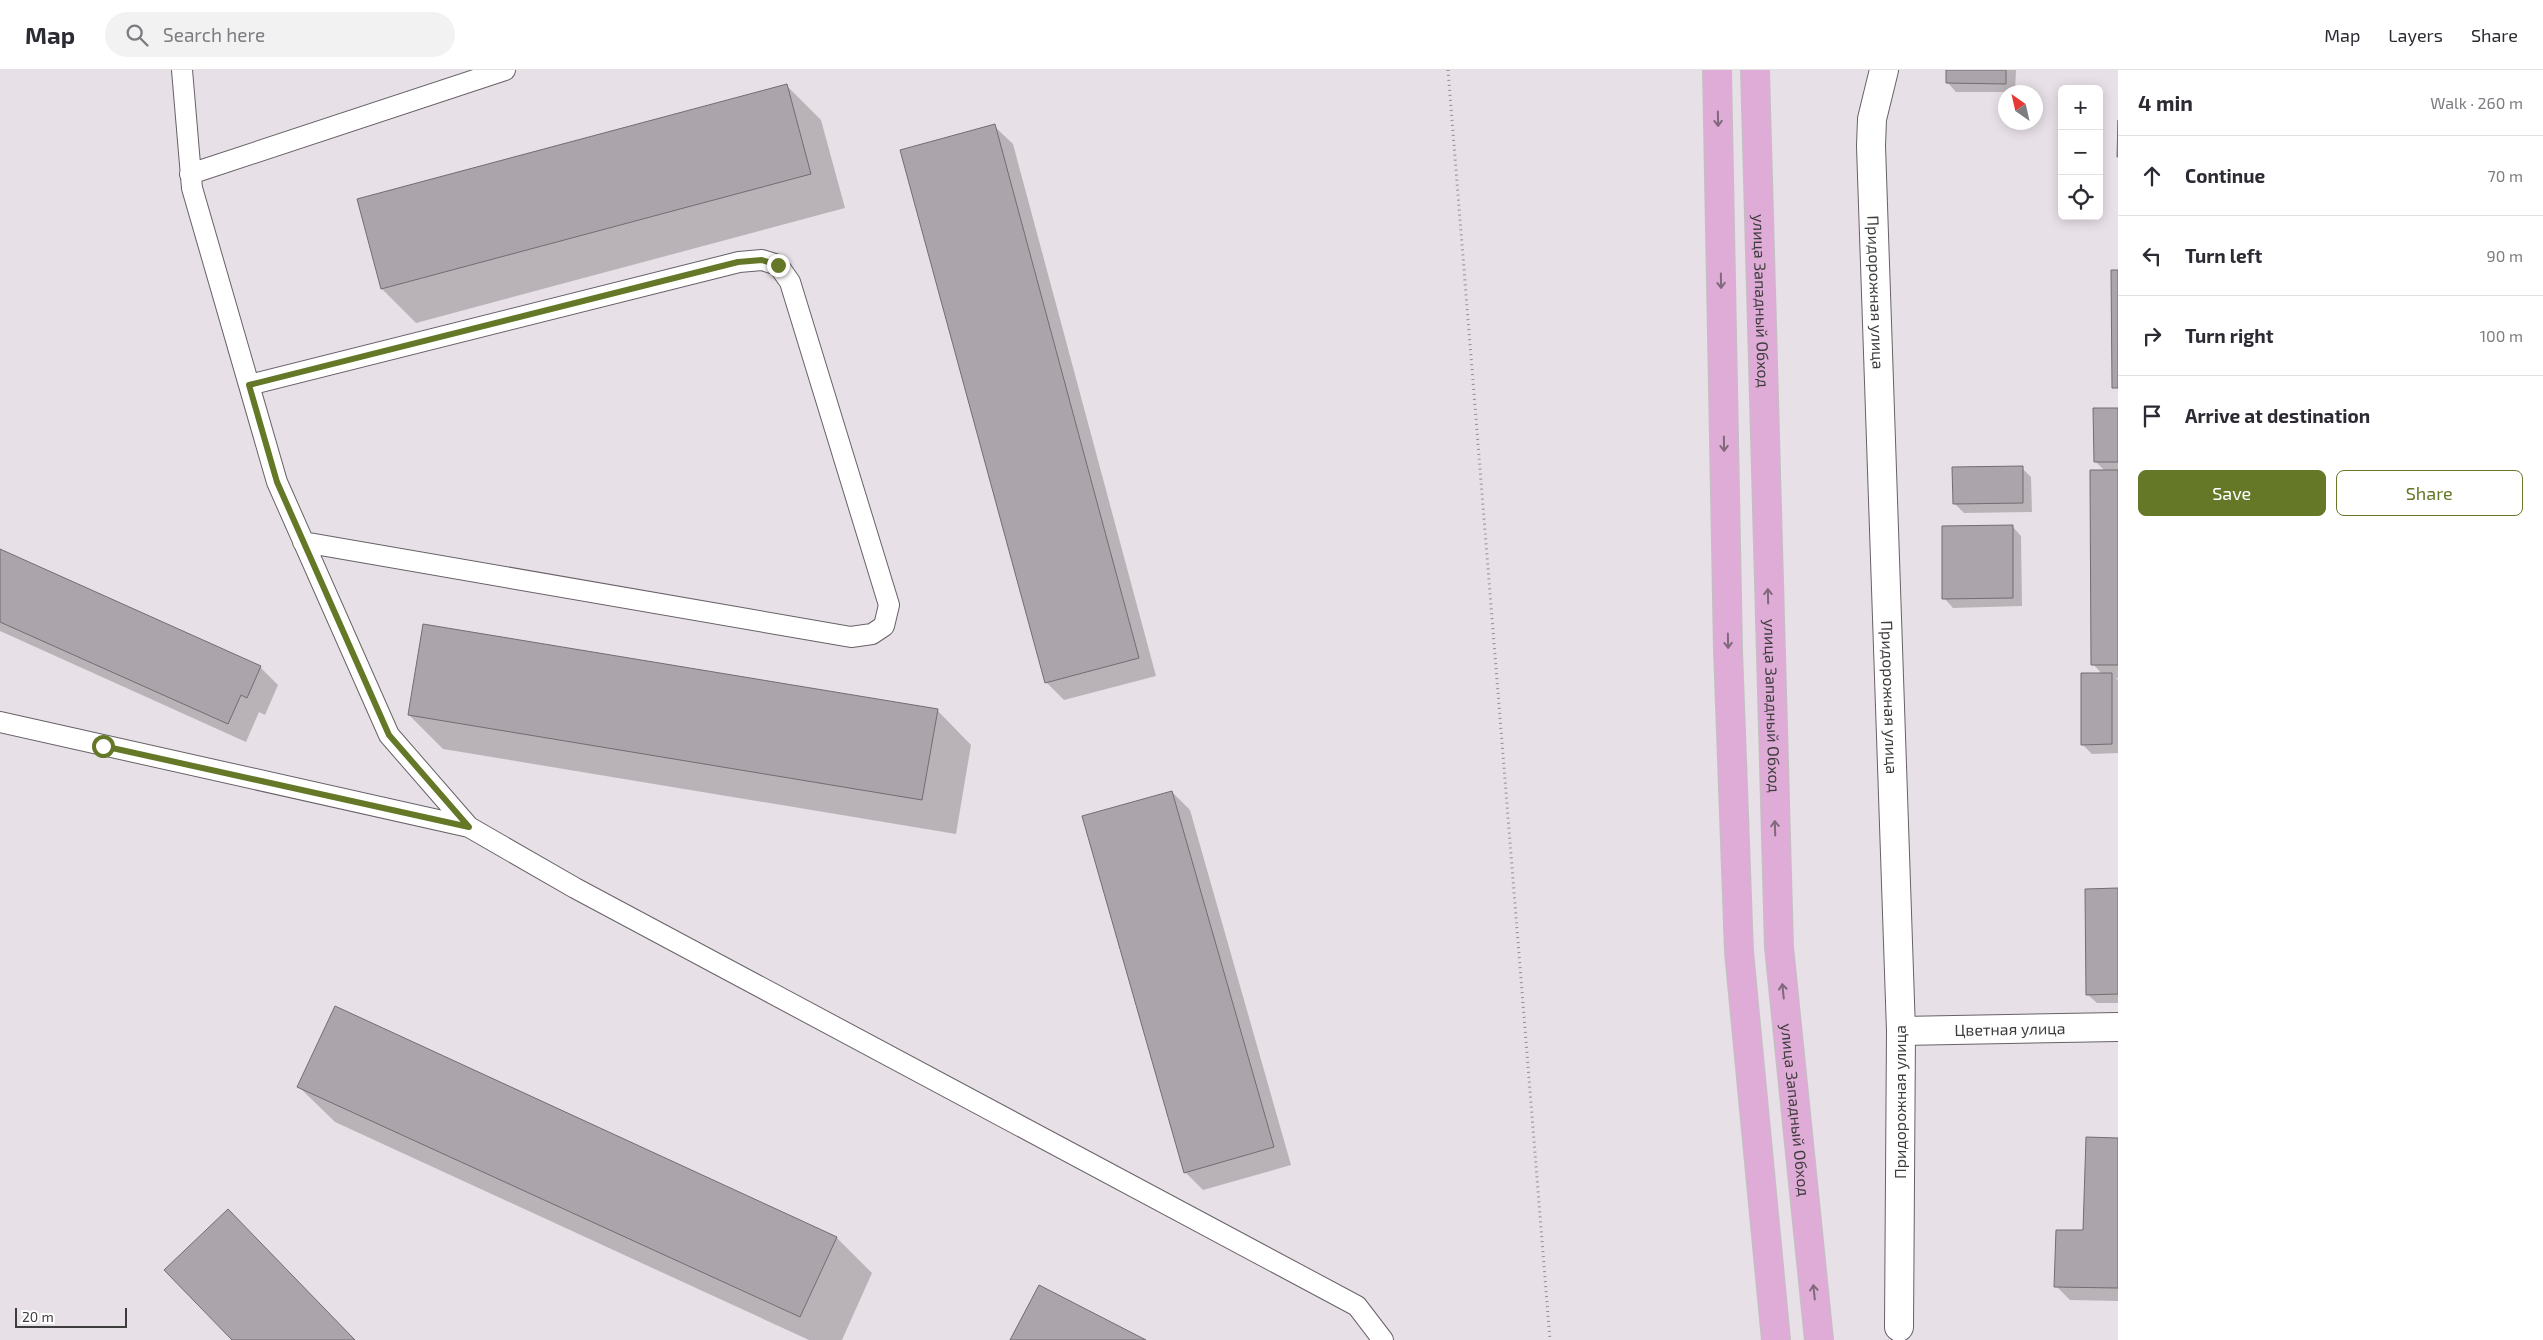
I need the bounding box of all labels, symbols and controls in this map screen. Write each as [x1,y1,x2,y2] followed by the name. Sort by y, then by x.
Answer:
[105,12,455,57] search box
[25,20,75,49] text: Map
[123,21,151,49] icon: search
[163,23,265,46] text: Search here
[2324,24,2360,46] text: Map
[2388,24,2443,46] text: Layers
[2471,24,2518,46] text: Share
[1998,85,2043,130] north arrow
[2058,85,2103,220] map controls
[2058,85,2103,130] button: +
[2138,90,2193,115] text: 4 min
[2430,93,2523,112] text: Walk · 260 m
[1713,110,1723,126] one-way arrow
[2058,130,2103,175] button: −
[2138,162,2166,190] icon: ahead
[2185,164,2265,187] text: Continue
[2488,166,2523,185] text: 70 m
[2058,175,2103,220] button: locate
[1749,214,1774,388] street label: улица Западный Обход
[1864,215,1889,370] street label: Придорожная улица
[2138,242,2166,270] icon: left
[2185,244,2262,267] text: Turn left
[2487,246,2523,265] text: 90 m
[767,254,790,277] route end
[1716,272,1726,289] one-way arrow
[2138,322,2166,350] icon: right
[2185,324,2273,347] text: Turn right
[2480,326,2523,345] text: 100 m
[2138,402,2166,430] icon: arrive
[2185,404,2370,427] text: Arrive at destination
[1719,435,1729,451] one-way arrow
[2138,470,2326,516] button: Save
[2336,470,2523,516] button: Share
[1763,588,1773,604] one-way arrow
[1760,619,1785,793] street label: улица Западный Обход
[1878,620,1902,775] street label: Придорожная улица
[1723,633,1732,649] one-way arrow
[92,735,115,758] route start
[1770,821,1780,837] one-way arrow
[1778,983,1788,999] one-way arrow
[1954,1018,2066,1039] street label: Цветная улица
[1777,1022,1814,1197] street label: улица Западный Обход
[1890,1025,1910,1179] street label: Придорожная улица
[1809,1284,1819,1300] one-way arrow
[15,1305,128,1328] scale bar
[22,1308,54,1325] text: 20 m

